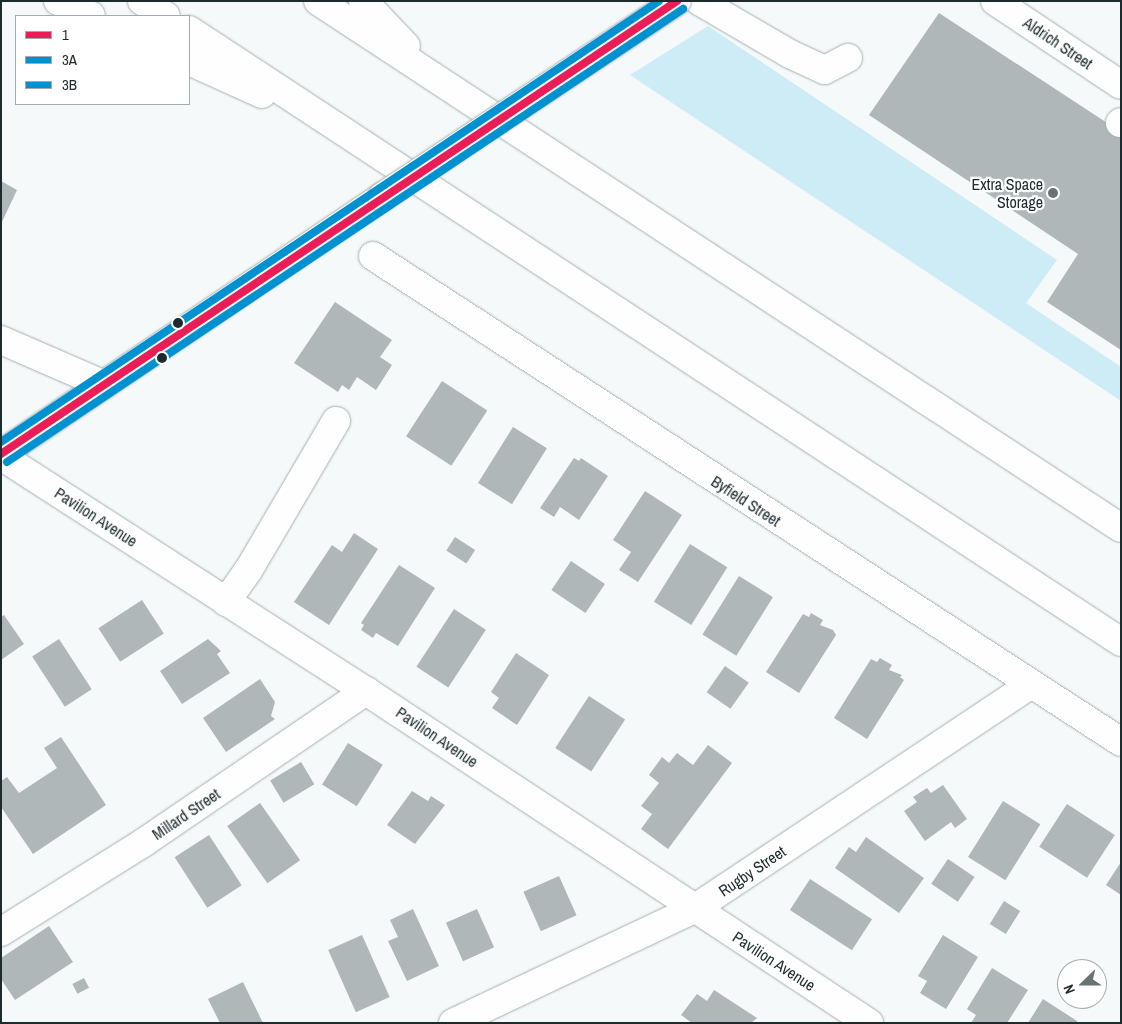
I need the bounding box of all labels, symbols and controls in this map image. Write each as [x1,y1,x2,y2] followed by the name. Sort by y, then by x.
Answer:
[1020,13,1096,73] street label: Aldrich Street
[15,15,190,105] legend
[62,24,69,45] text: 1
[62,49,77,70] text: 3A
[62,74,77,95] text: 3B
[972,174,1043,212] place label: Extra Space Storage
[1047,187,1059,199] marker: Extra Space Storage
[173,318,183,328] unlabelled marker
[157,353,167,363] unlabelled marker
[708,471,784,531] street label: Byfield Street
[51,483,141,551] street label: Pavilion Avenue
[392,702,482,772] street label: Pavilion Avenue
[148,784,224,844] street label: Millard Street
[715,842,789,900] street label: Rugby Street
[729,927,819,995] street label: Pavilion Avenue
[1057,959,1107,1009] north arrow
[1059,982,1079,996] text: N

